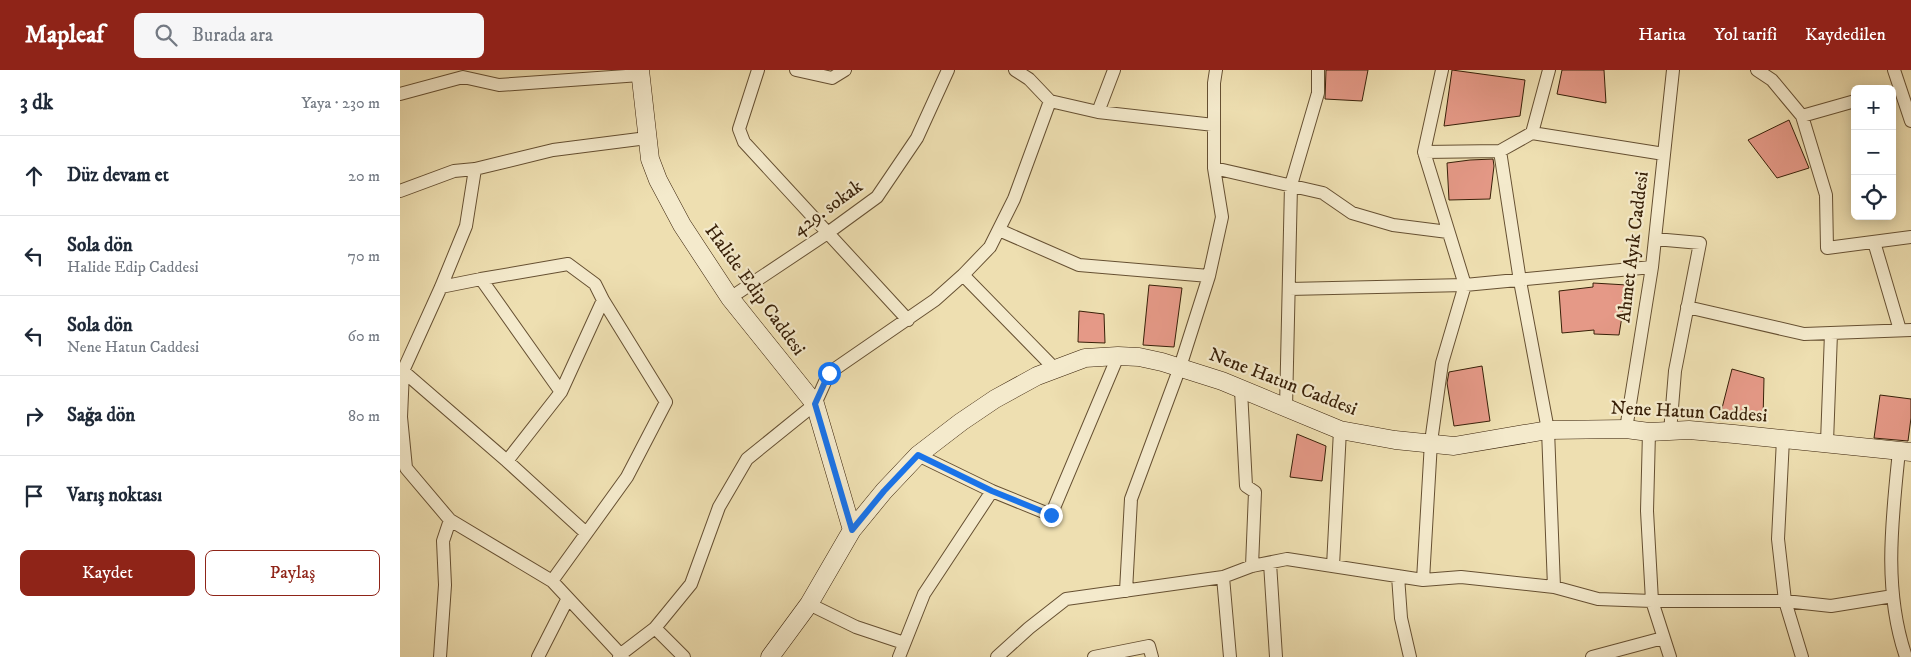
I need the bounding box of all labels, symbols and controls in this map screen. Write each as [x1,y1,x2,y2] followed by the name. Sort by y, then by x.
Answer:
[134,13,484,58] search box
[25,20,104,50] text: Mapleaf
[152,21,180,49] icon: search
[192,24,273,47] text: Burada ara
[1638,24,1686,46] text: Harita
[1714,24,1777,46] text: Yol tarifi
[1805,24,1886,46] text: Kaydedilen
[1851,85,1896,220] map controls
[1851,85,1896,130] button: +
[20,90,53,116] text: 3 dk
[301,93,380,113] text: Yaya · 230 m
[1851,130,1896,175] button: −
[20,162,48,190] icon: ahead
[67,164,169,187] text: Düz devam et
[348,166,380,186] text: 20 m
[1612,170,1654,324] street label: Ahmet Ayık Caddesi
[789,175,868,241] street label: 429. sokak
[1851,175,1896,220] button: locate
[700,220,810,360] street label: Halide Edip Caddesi
[67,234,133,257] text: Sola dön
[20,242,48,270] icon: left
[348,246,380,266] text: 70 m
[67,257,199,277] text: Halide Edip Caddesi
[67,314,133,337] text: Sola dön
[20,322,48,350] icon: left
[348,326,380,346] text: 60 m
[67,337,199,357] text: Nene Hatun Caddesi
[1206,343,1360,421] street label: Nene Hatun Caddesi
[818,362,841,385] route start
[1610,396,1768,428] street label: Nene Hatun Caddesi
[20,402,48,430] icon: right
[67,404,135,427] text: Sağa dön
[348,406,380,426] text: 80 m
[20,482,48,510] icon: arrive
[67,484,162,507] text: Varış noktası
[1040,504,1063,527] route end
[20,550,195,596] button: Kaydet
[205,550,380,596] button: Paylaş

